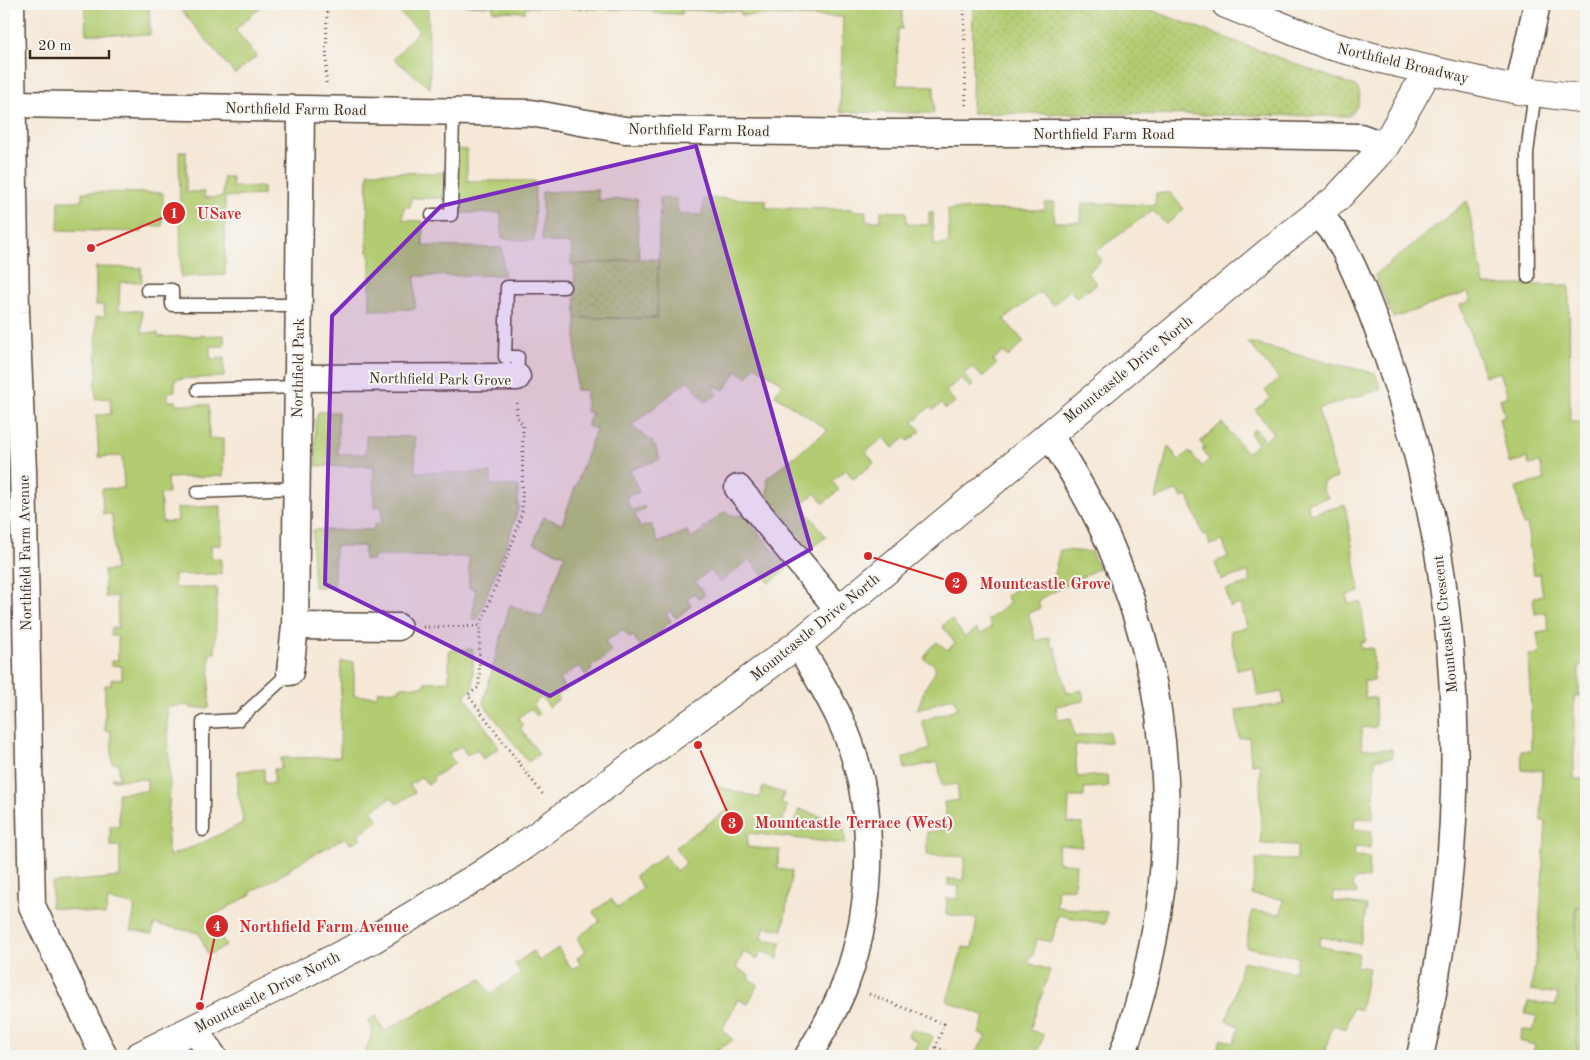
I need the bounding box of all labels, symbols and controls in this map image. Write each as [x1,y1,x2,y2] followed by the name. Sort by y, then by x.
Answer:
[30,28,109,60] scale bar
[38,39,72,54] text: 20 m
[1335,42,1470,87] street label: Northfield Broadway
[225,102,367,119] street label: Northfield Farm Road
[628,123,770,140] street label: Northfield Farm Road
[1033,128,1175,143] street label: Northfield Farm Road
[162,197,252,228] callout: USave
[170,207,178,222] text: 1
[196,207,242,223] text: USave
[1062,314,1196,427] street label: Mountcastle Drive North
[291,318,308,418] street label: Northfield Park
[369,372,511,389] street label: Northfield Park Grove
[18,475,35,631] street label: Northfield Farm Avenue
[1432,554,1461,694] street label: Mountcastle Crescent
[944,567,1120,598] callout: Mountcastle Grove
[749,572,883,685] street label: Mountcastle Drive North
[952,577,960,592] text: 2
[979,577,1111,593] text: Mountcastle Grove
[720,807,963,838] callout: Mountcastle Terrace (West)
[755,815,953,832] text: Mountcastle Terrace (West)
[728,817,736,832] text: 3
[204,910,420,941] callout: Northfield Farm Avenue
[213,920,221,935] text: 4
[239,920,409,936] text: Northfield Farm Avenue
[193,950,343,1037] street label: Mountcastle Drive North

